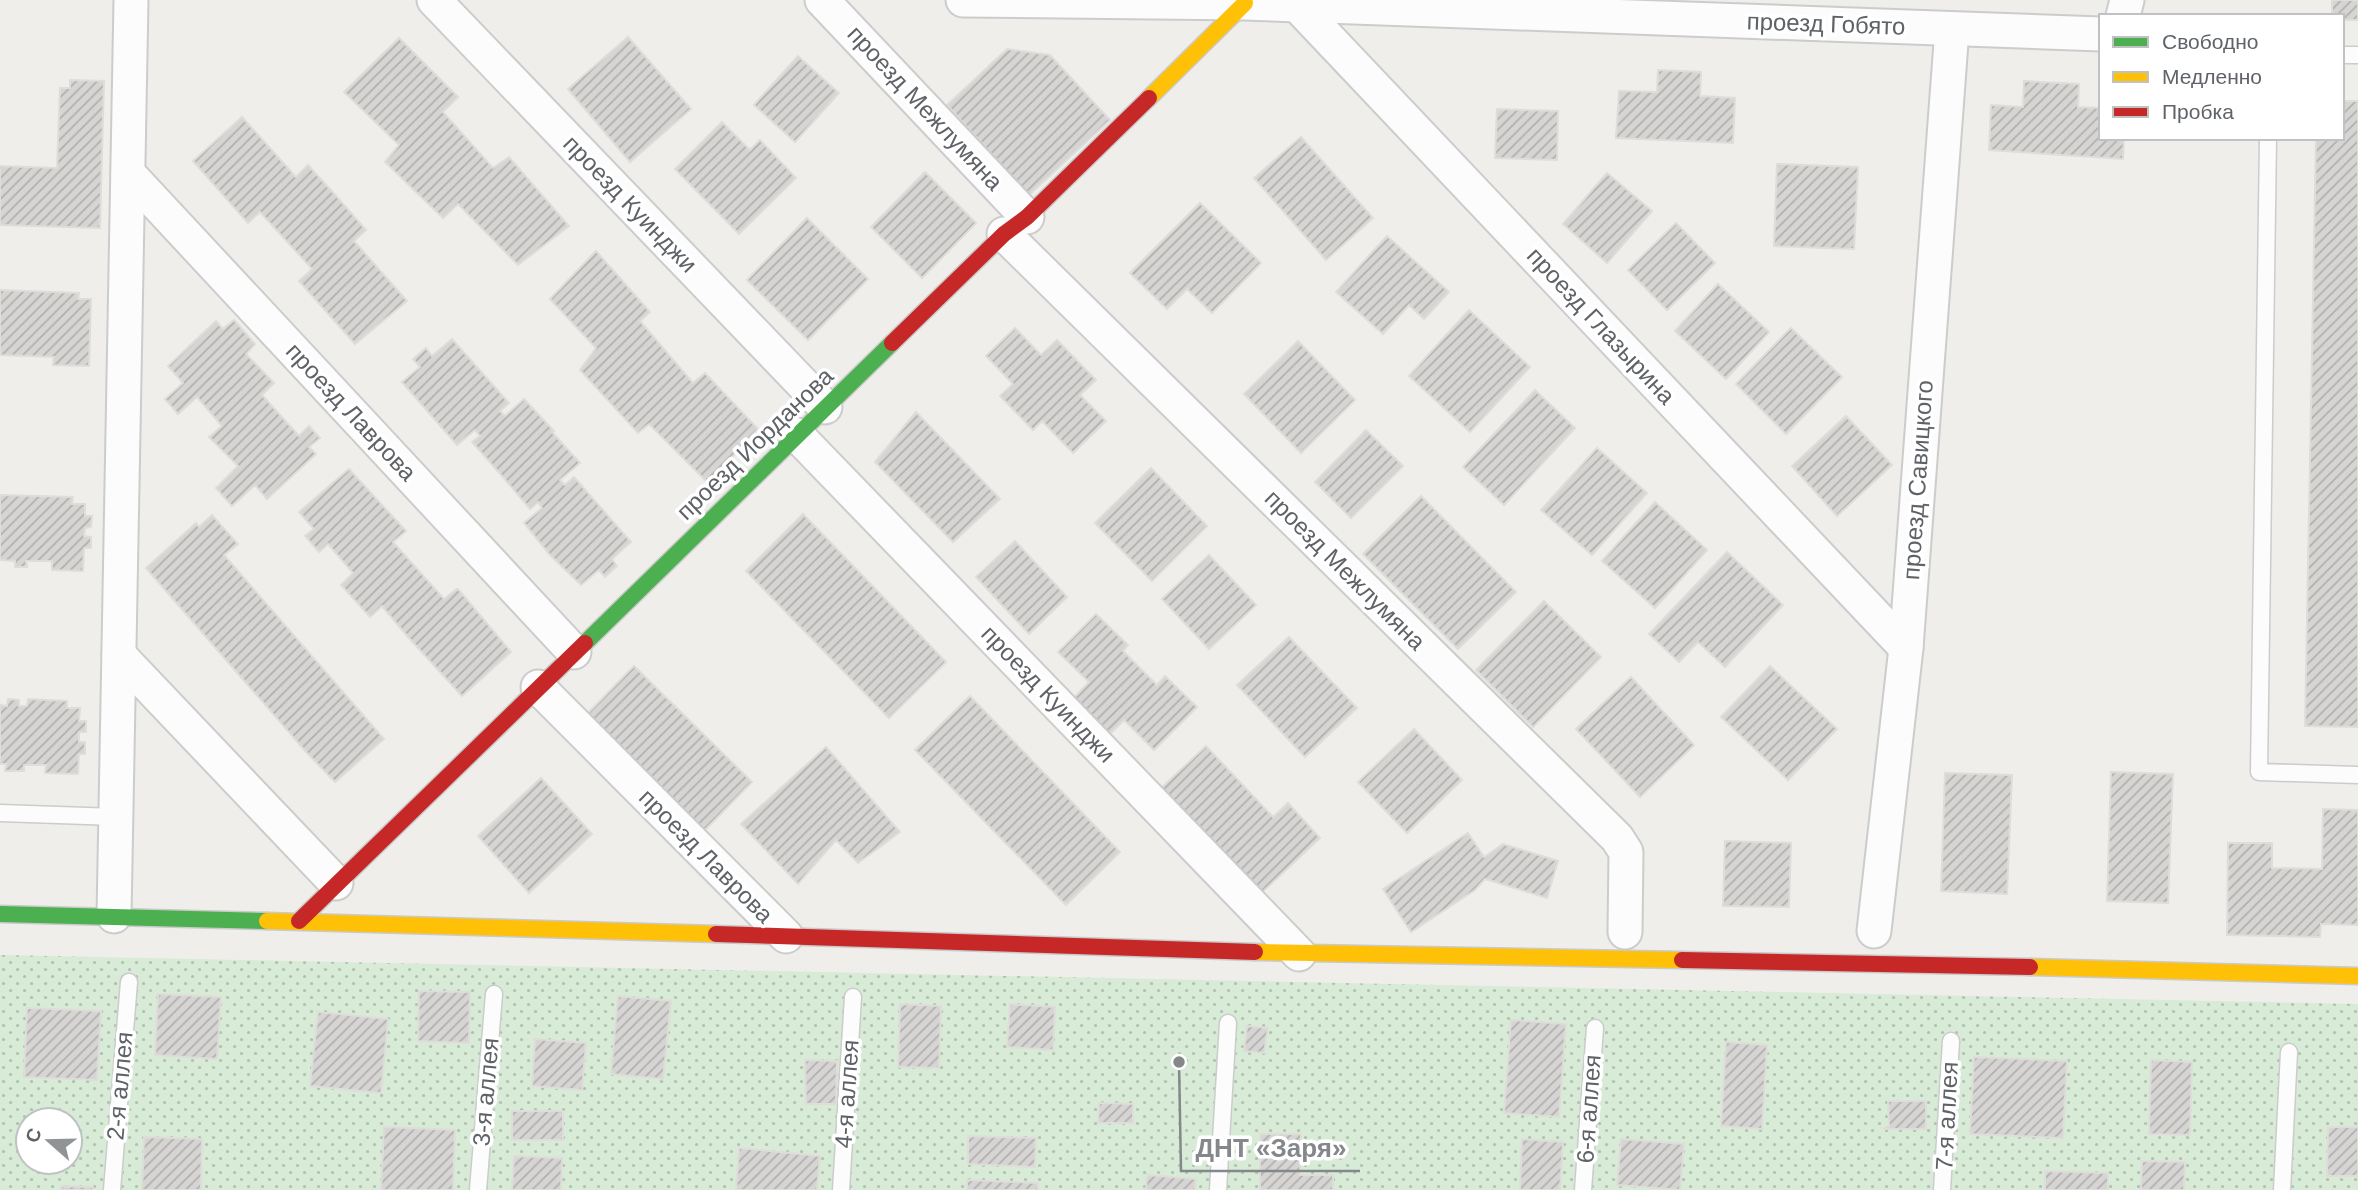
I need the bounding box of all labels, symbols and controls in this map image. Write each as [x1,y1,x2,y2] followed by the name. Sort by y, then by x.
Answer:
[1746,7,1906,40] street label: проезд Гобято
[2099,14,2344,140] legend
[842,20,1009,196] street label: проезд Межлумяна
[2162,30,2259,53] text: Свободно
[2162,65,2262,88] text: Медленно
[2162,100,2234,123] text: Пробка
[558,130,703,278] street label: проезд Куинджи
[1522,242,1681,410] street label: проезд Глазырина
[281,337,422,486] street label: проезд Лаврова
[671,362,839,525] street label: проезд Иорданова
[1897,379,1938,581] street label: проезд Савицкого
[1260,484,1431,656] street label: проезд Межлумяна
[976,620,1121,768] street label: проезд Куинджи
[634,783,779,929] street label: проезд Лаврова
[101,1031,138,1141] street label: 2-я аллея
[467,1037,504,1147] street label: 3-я аллея
[829,1039,864,1149] street label: 4-я аллея
[1571,1054,1606,1164] street label: 6-я аллея
[1930,1061,1963,1171] street label: 7-я аллея
[14,1106,84,1176] north arrow
[1181,1124,1360,1171] callout: ДНТ «Заря»
[21,1125,46,1145] text: С
[1196,1133,1346,1163] text: ДНТ «Заря»

